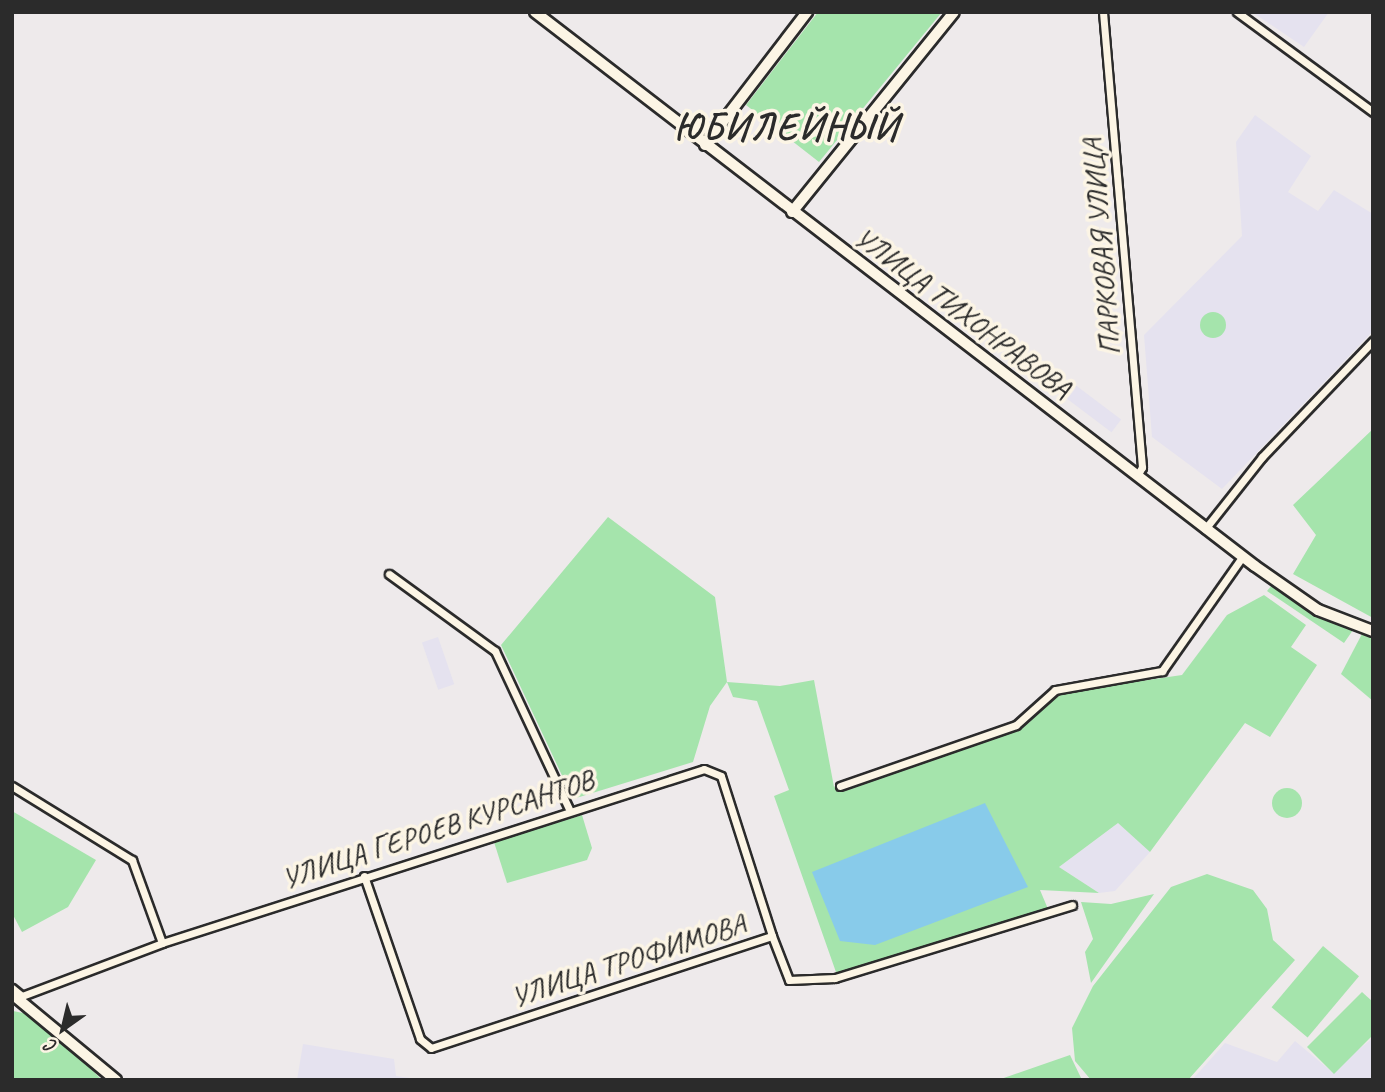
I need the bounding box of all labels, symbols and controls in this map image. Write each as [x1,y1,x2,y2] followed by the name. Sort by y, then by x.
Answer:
[674,105,900,149] district label: ЮБИЛЕЙНЫЙ
[1074,137,1128,357] street label: ПАРКОВАЯ УЛИЦА
[847,219,1079,405] street label: УЛИЦА ТИХОНРАВОВА
[276,762,598,896] street label: УЛИЦА ГЕРОЕВ КУРСАНТОВ
[506,905,750,1015] street label: УЛИЦА ТРОФИМОВА
[28,994,98,1064] north arrow
[41,1034,62,1059] text: С

